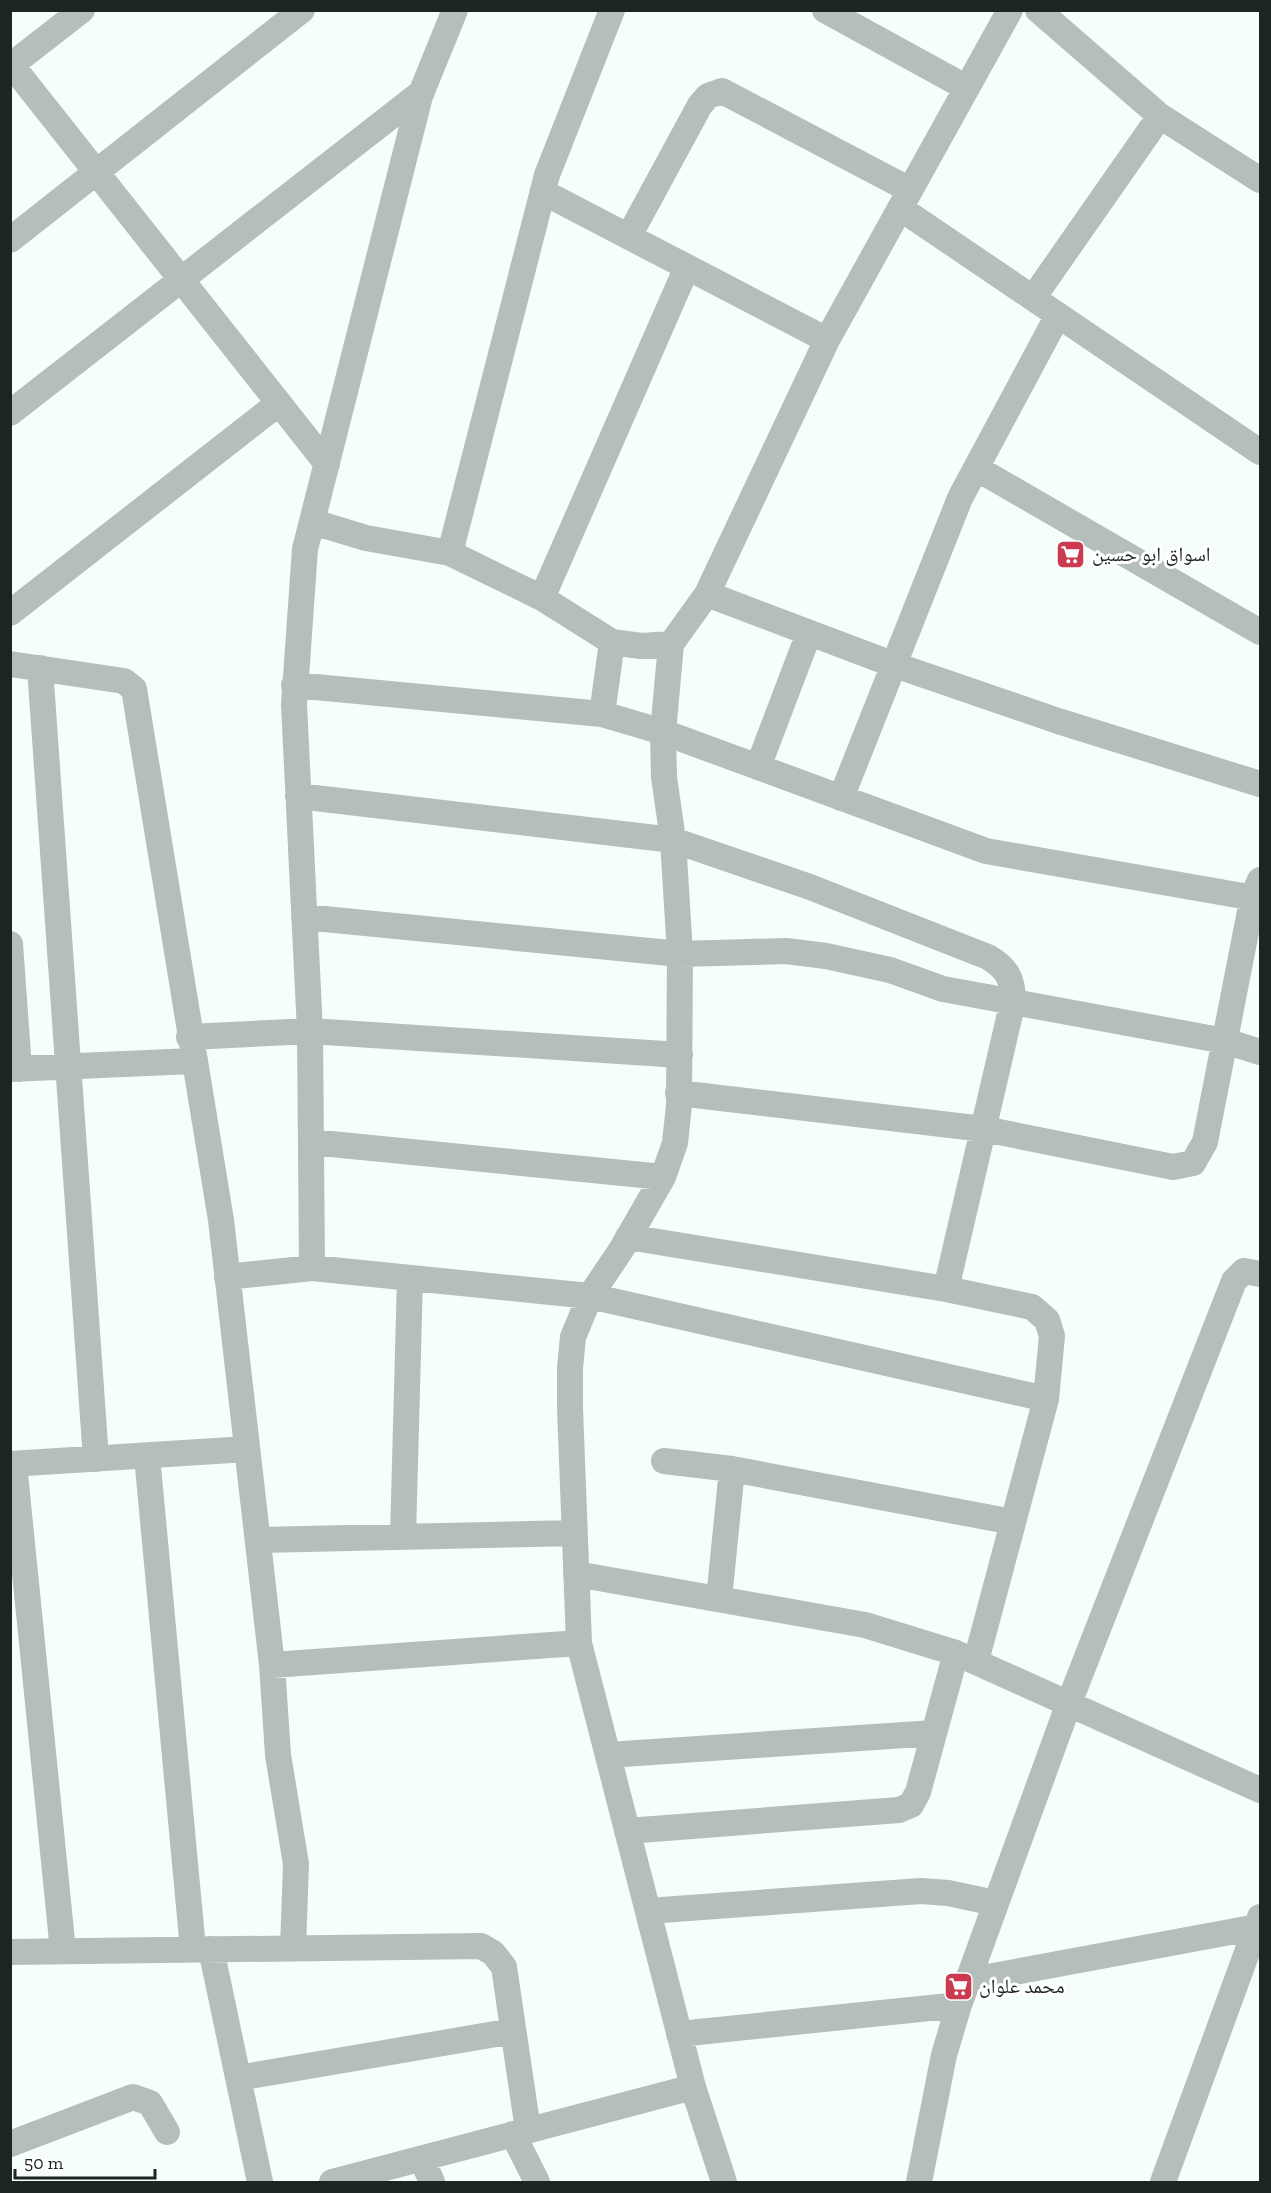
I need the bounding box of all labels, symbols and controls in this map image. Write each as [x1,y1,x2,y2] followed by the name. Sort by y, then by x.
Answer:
[1055,538,1087,570] supermarket icon: اسواق ابو حسين
[1092,542,1211,566] place label: اسواق ابو حسين
[942,1970,974,2002] supermarket icon: محمد علوان
[979,1974,1065,1998] place label: محمد علوان
[15,2142,154,2180] scale bar
[24,2152,64,2174] text: 50 m

